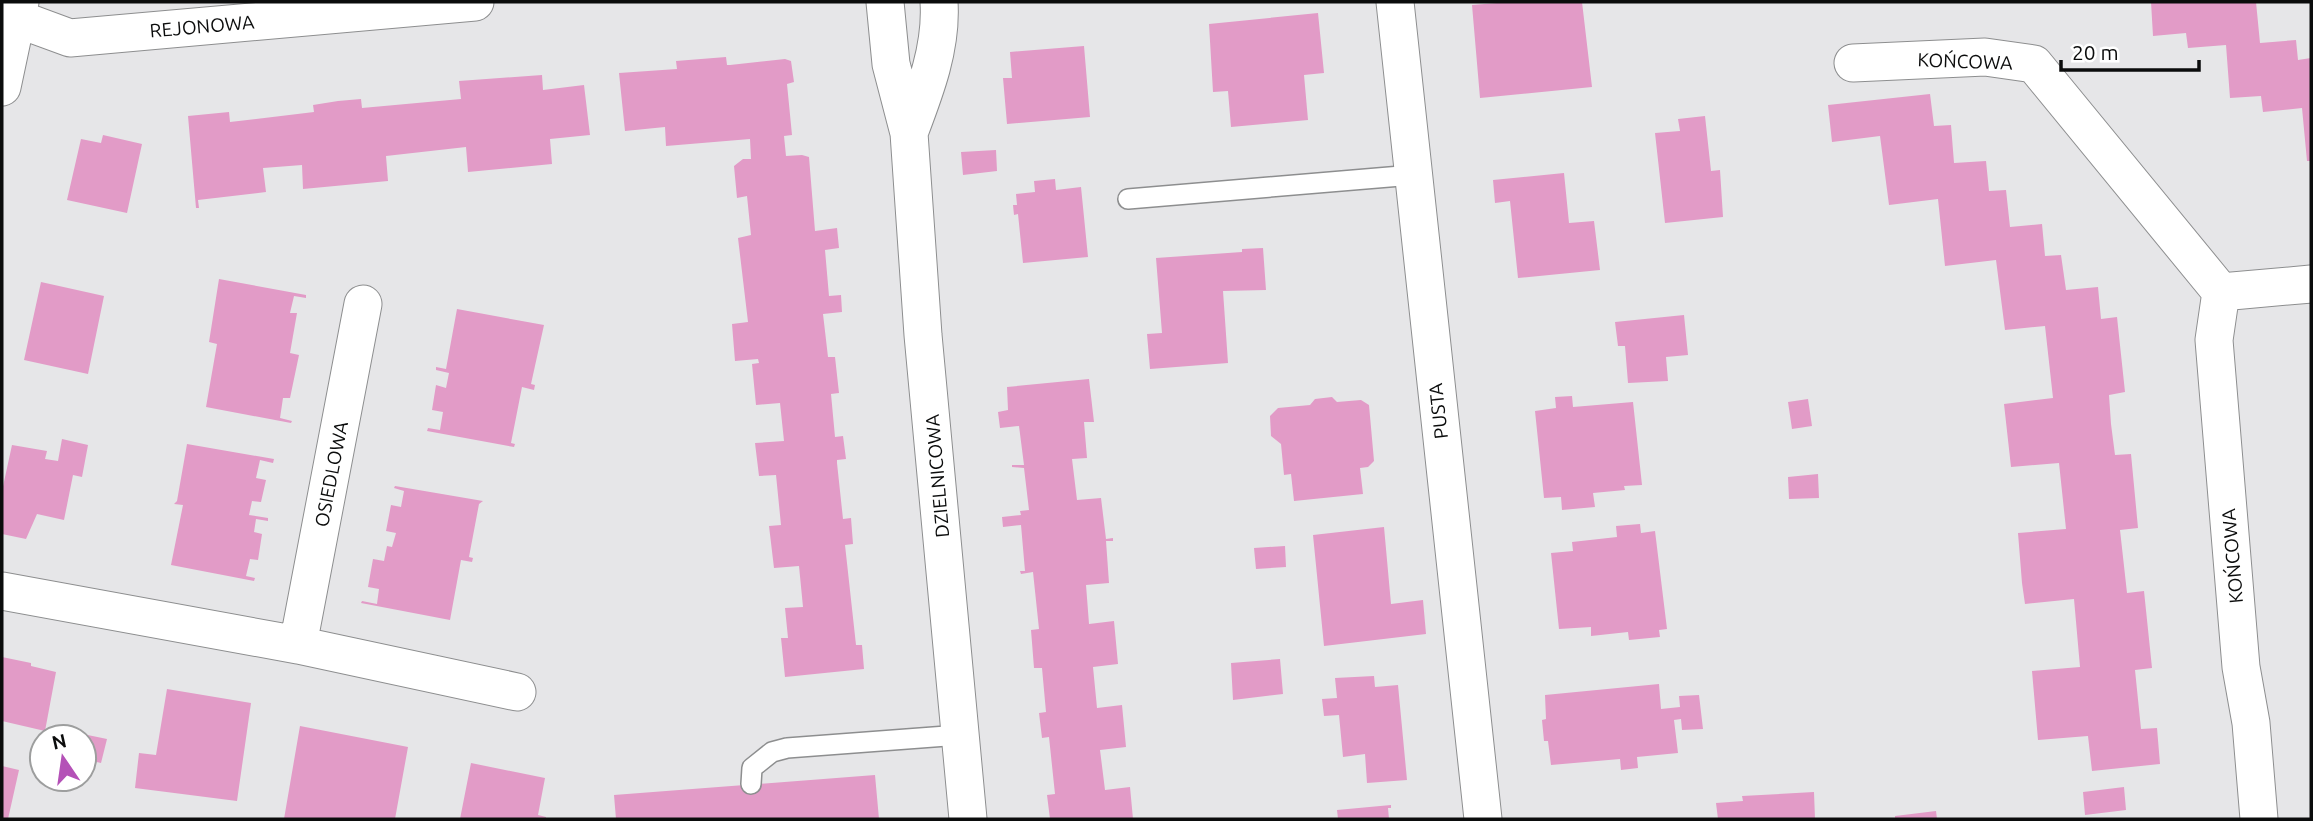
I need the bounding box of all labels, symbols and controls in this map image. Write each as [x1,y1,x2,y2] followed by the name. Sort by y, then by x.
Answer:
[149,10,256,42] street label: REJONOWA
[2061,28,2199,72] scale bar
[2072,40,2119,64] text: 20 m
[1917,48,2014,74] street label: KOŃCOWA
[1424,381,1452,440] street label: PUSTA
[921,413,953,539] street label: DZIELNICOWA
[310,419,352,529] street label: OSIEDLOWA
[2217,507,2247,604] street label: KOŃCOWA
[28,723,98,793] north arrow
[50,729,69,754] text: N

